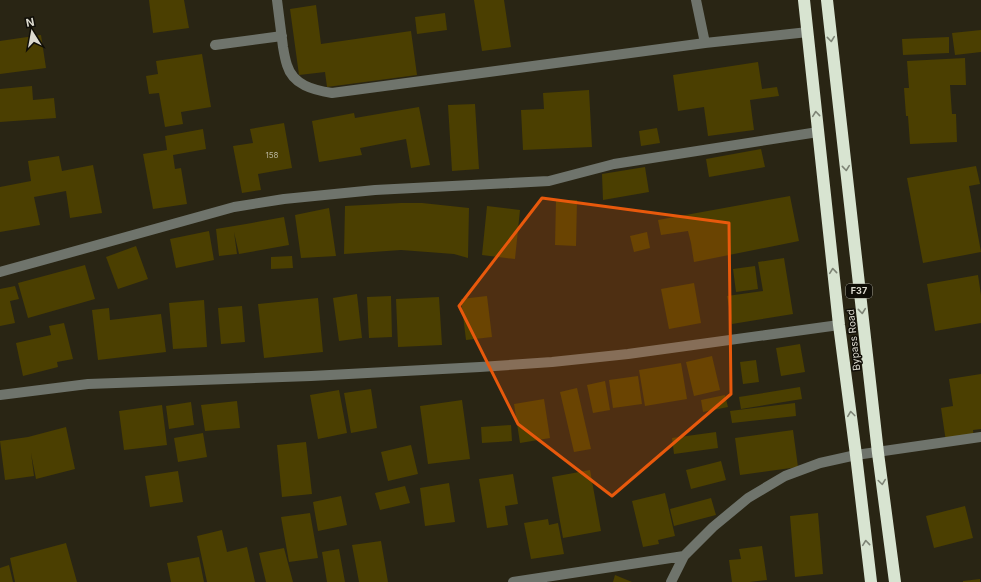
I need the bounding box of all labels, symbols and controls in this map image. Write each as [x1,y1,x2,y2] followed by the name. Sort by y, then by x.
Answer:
[12,12,52,52] north arrow
[25,15,36,30] text: N
[826,36,835,42] one-way arrow
[812,111,821,117] one-way arrow
[265,150,279,160] house number: 158
[841,165,850,171] one-way arrow
[829,268,838,274] one-way arrow
[846,284,872,298] road number: F37
[857,308,866,314] one-way arrow
[844,309,862,371] street label: Bypass Road
[847,411,856,417] one-way arrow
[877,479,886,485] one-way arrow
[862,540,871,546] one-way arrow

